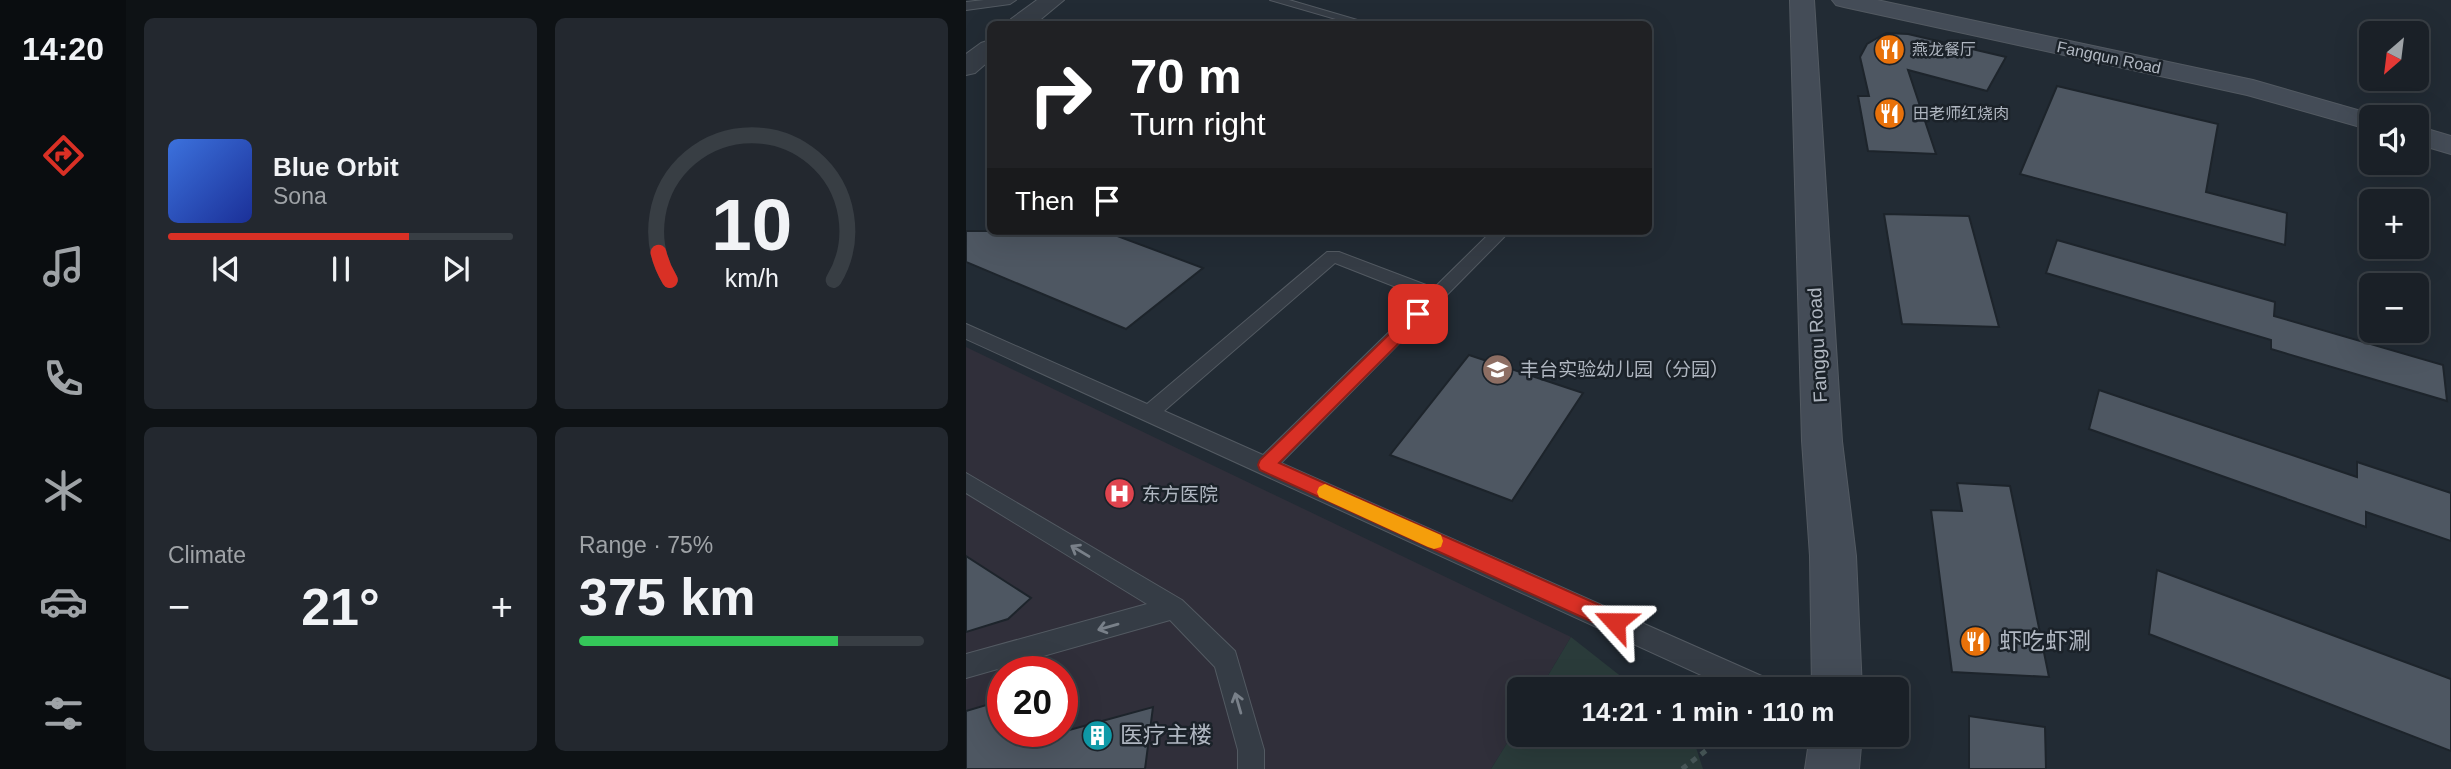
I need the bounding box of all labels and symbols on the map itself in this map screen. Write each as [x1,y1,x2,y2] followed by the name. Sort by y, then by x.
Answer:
[2359,21,2429,91] north arrow
[1872,32,1906,66] restaurant icon: 燕龙餐厅
[2055,38,2162,77] street label: Fangqun Road
[1912,41,1976,58] place label: 燕龙餐厅
[1873,96,1907,130] restaurant icon: 田老师红烧肉
[1913,105,2009,122] place label: 田老师红烧肉
[1388,284,1448,344] pin
[1804,287,1831,403] street label: Fanggu Road
[1480,352,1514,386] school or university icon: 丰台实验幼儿园（分园）
[1520,359,1729,380] place label: 丰台实验幼儿园（分园）
[1102,477,1136,511] hospital icon: 东方医院
[1142,484,1218,505] place label: 东方医院
[1071,544,1090,559] one-way arrow
[1578,585,1652,659] position arrow
[1097,621,1119,634] one-way arrow
[1959,624,1993,658] restaurant icon: 虾吃虾涮
[1999,628,2091,654] place label: 虾吃虾涮
[987,656,1078,747] speed limit sign: 20
[1231,692,1244,714] one-way arrow
[1080,718,1114,752] building icon: 医疗主楼
[1120,722,1212,748] place label: 医疗主楼

